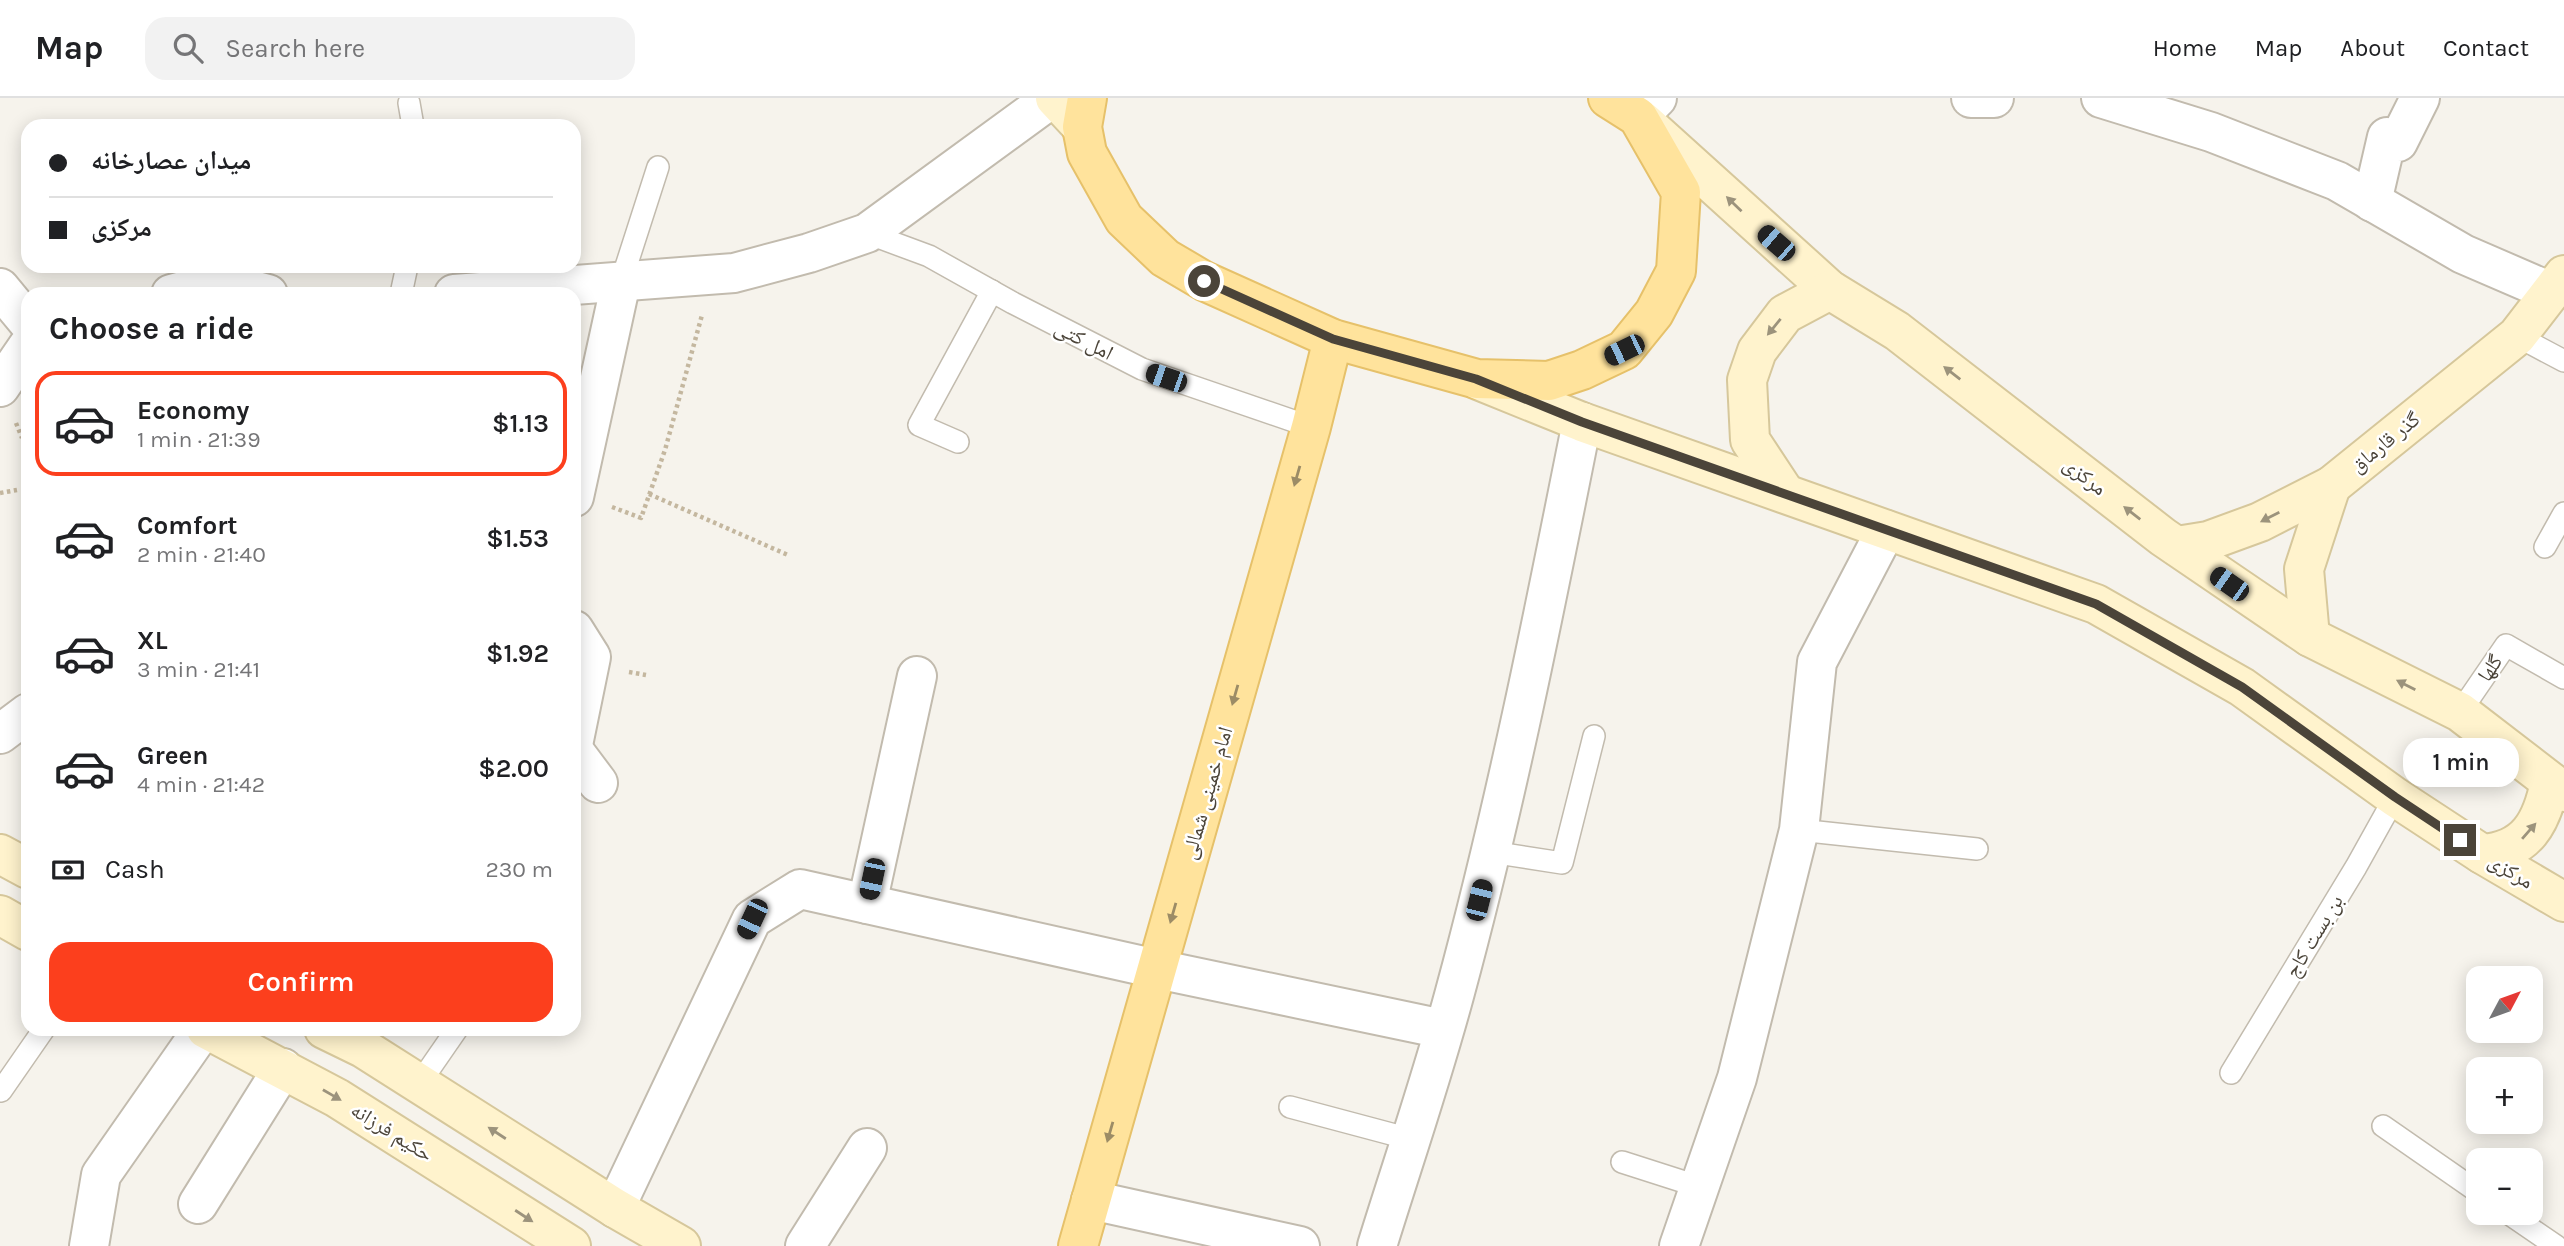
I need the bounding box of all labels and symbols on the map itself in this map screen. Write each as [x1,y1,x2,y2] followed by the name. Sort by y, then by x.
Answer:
[1726,195,1743,212] one-way arrow
[1754,221,1799,265] car
[1188,265,1220,297] route start
[1050,315,1117,366] street label: امل کتی
[1767,318,1782,335] one-way arrow
[1601,331,1648,369] car
[1143,361,1190,395] car
[1943,367,1961,381] one-way arrow
[2345,407,2425,478] street label: گذر قارماق
[2059,452,2111,500] street label: مرکزی
[1291,466,1301,487] one-way arrow
[2123,505,2141,520] one-way arrow
[2260,512,2280,523] one-way arrow
[2206,563,2253,605] car
[2472,650,2508,686] street label: گلها
[2396,680,2416,691] one-way arrow
[1229,684,1239,705] one-way arrow
[1177,724,1239,863] street label: امام خمینی شمالی
[2402,738,2518,788] callout: 1 min
[2521,822,2537,840] one-way arrow
[2444,824,2476,856] route end
[2484,848,2538,894] street label: مرکزی
[858,856,887,902] car
[1464,877,1495,923] car
[2280,890,2349,982] street label: بن بست کاج
[734,896,771,942] car
[1167,903,1177,924] one-way arrow
[2466,966,2543,1043] north arrow
[322,1089,341,1101] one-way arrow
[345,1097,438,1168] street label: حکیم فرزانه
[1105,1122,1115,1143] one-way arrow
[488,1127,507,1140] one-way arrow
[515,1210,534,1223] one-way arrow

